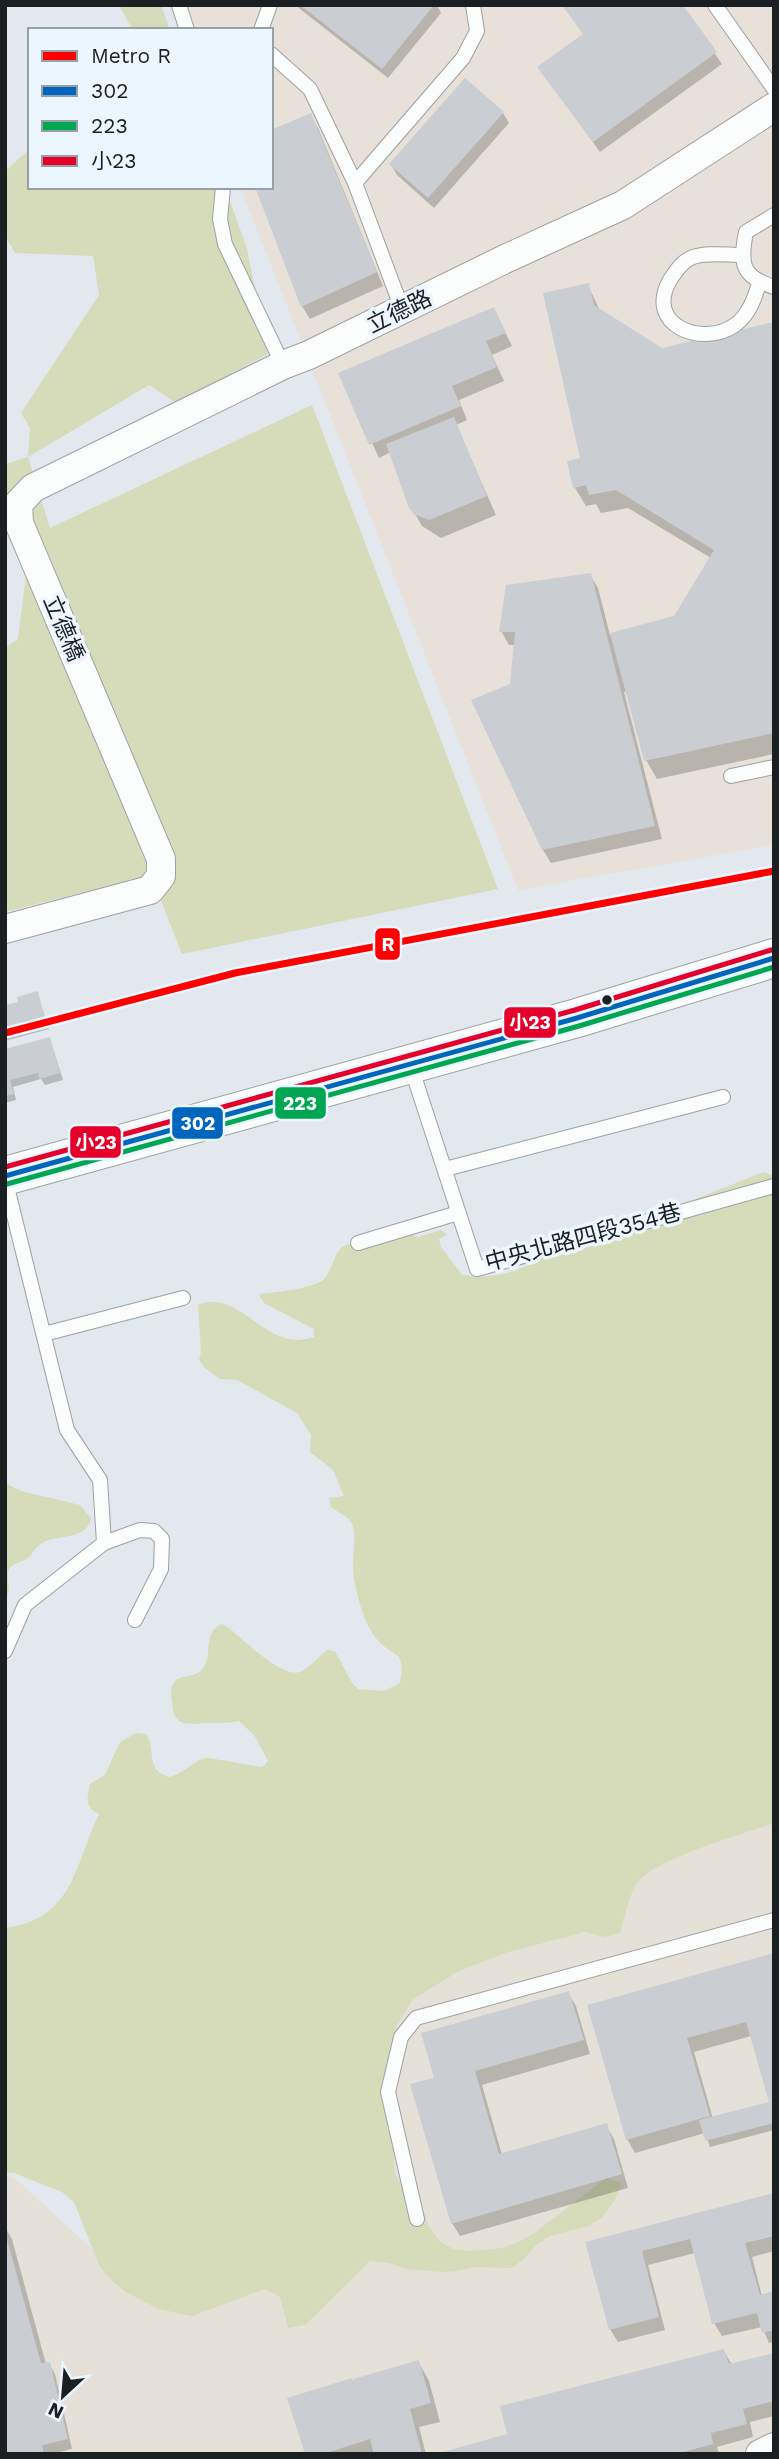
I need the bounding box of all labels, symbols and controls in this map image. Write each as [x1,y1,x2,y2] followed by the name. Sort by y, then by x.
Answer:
[28,28,273,189] legend
[91,43,171,68] text: Metro R
[91,78,129,103] text: 302
[91,113,128,138] text: 223
[91,148,137,173] text: 小23
[362,284,436,339] street label: 立德路
[38,591,89,665] street label: 立德橋
[374,927,401,961] line badge: R
[381,933,395,956] text: R
[600,993,614,1007] unlabelled marker
[503,1006,557,1039] line badge: 小23
[509,1011,551,1034] text: 小23
[274,1086,327,1120] line badge: 223
[283,1092,317,1115] text: 223
[171,1106,224,1140] line badge: 302
[181,1112,215,1135] text: 302
[69,1125,122,1159] line badge: 小23
[75,1131,117,1154] text: 小23
[482,1198,684,1277] street label: 中央北路四段354巷
[28,2361,98,2431] north arrow
[44,2397,67,2424] text: N

